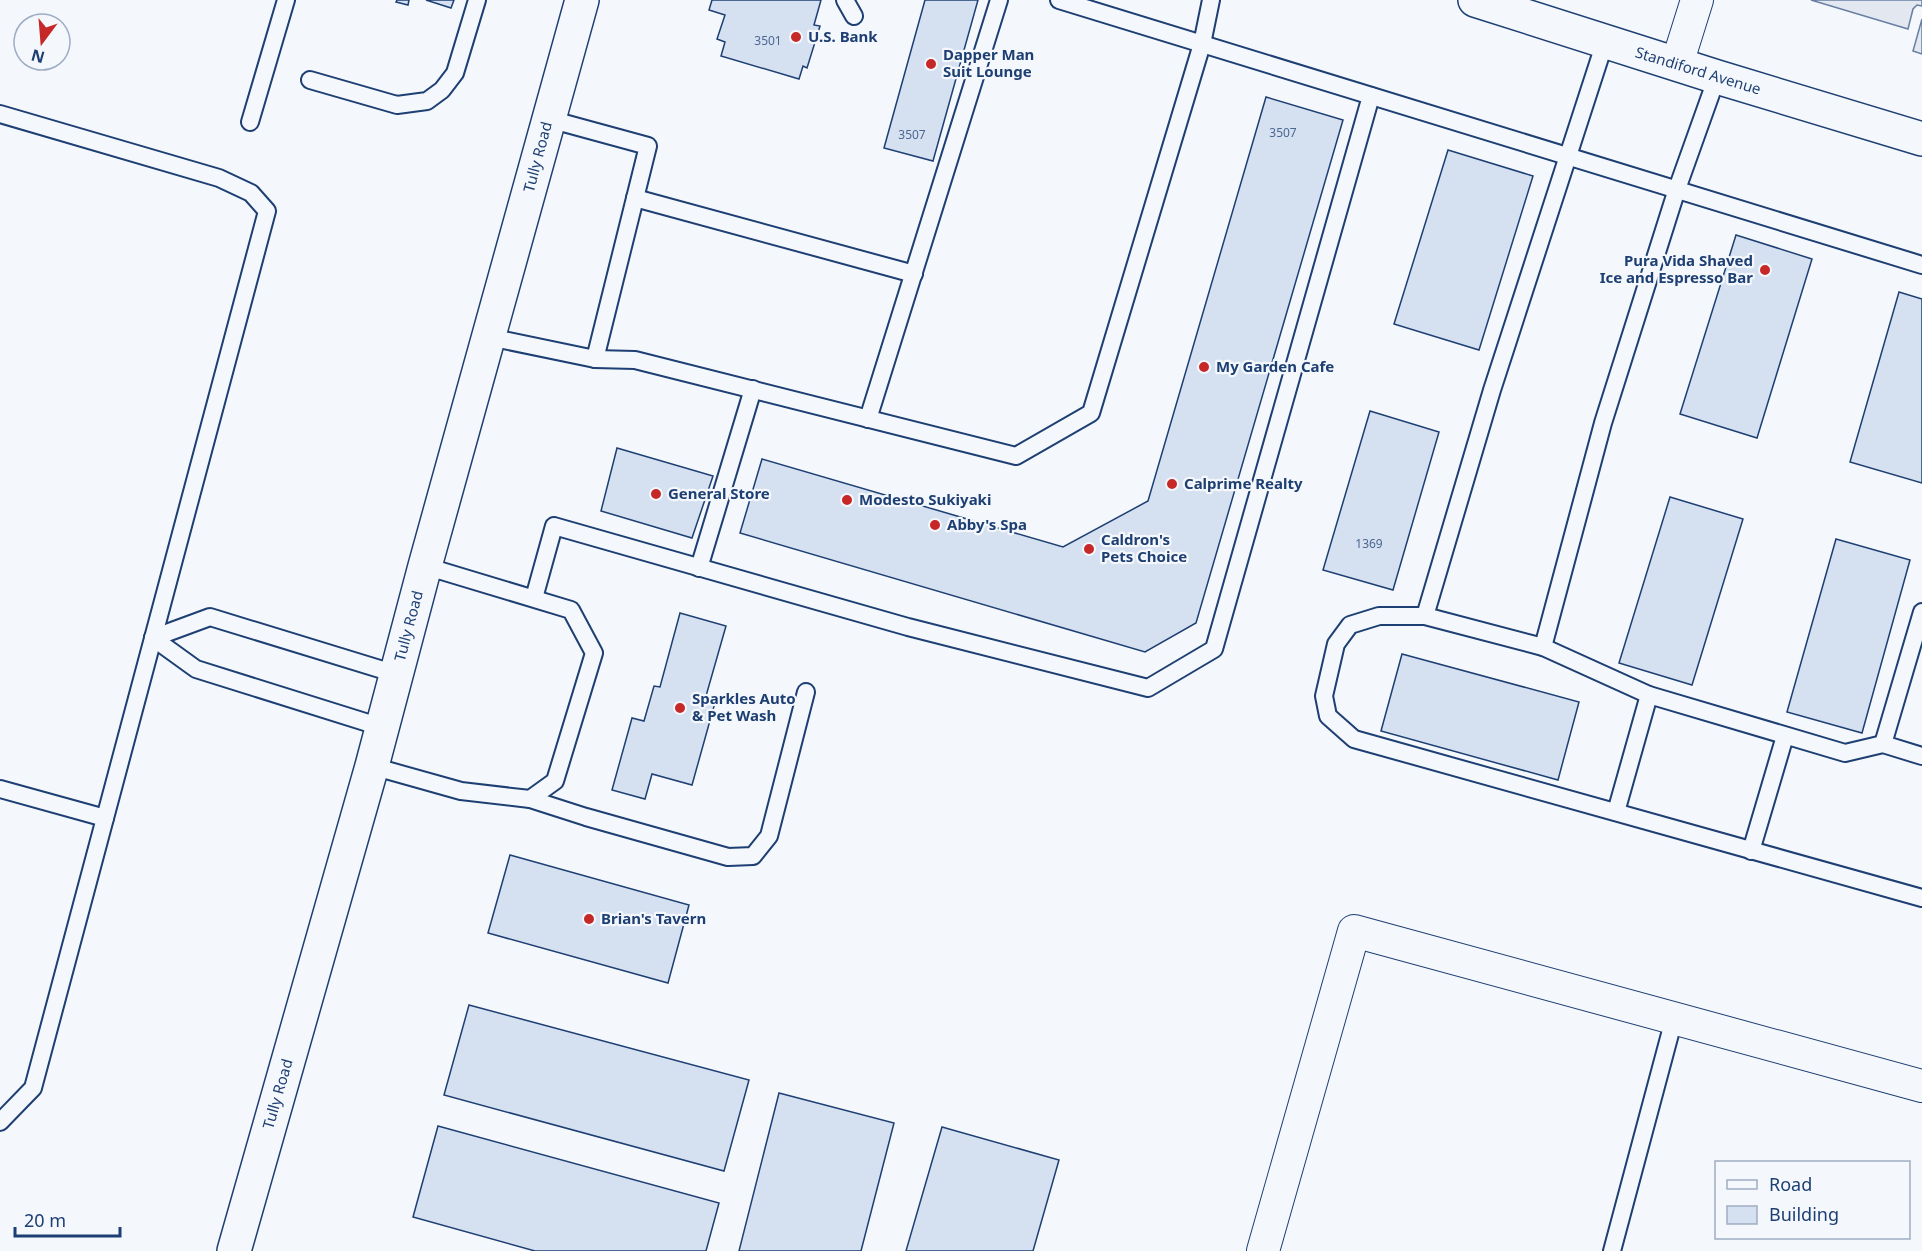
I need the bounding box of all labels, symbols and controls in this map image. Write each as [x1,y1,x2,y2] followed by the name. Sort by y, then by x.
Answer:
[12,12,72,72] north arrow
[808,26,878,46] place label: U.S. Bank
[789,30,803,44] marker: U.S. Bank
[754,32,782,49] house number: 3501
[1633,41,1764,99] street label: Standiford Avenue
[29,44,47,69] text: N
[943,44,1034,81] place label: Dapper Man Suit Lounge
[924,57,938,71] marker: Dapper Man Suit Lounge
[518,119,556,194] street label: Tully Road
[1269,124,1297,141] house number: 3507
[898,126,926,143] house number: 3507
[1600,250,1753,287] place label: Pura Vida Shaved Ice and Espresso Bar
[1758,263,1772,277] marker: Pura Vida Shaved Ice and Espresso Bar
[1216,356,1334,376] place label: My Garden Cafe
[1197,360,1211,374] marker: My Garden Cafe
[1184,473,1303,493] place label: Calprime Realty
[1165,477,1179,491] marker: Calprime Realty
[668,483,770,503] place label: General Store
[649,487,663,501] marker: General Store
[859,489,991,509] place label: Modesto Sukiyaki
[840,493,854,507] marker: Modesto Sukiyaki
[947,514,1027,534] place label: Abby's Spa
[928,518,942,532] marker: Abby's Spa
[1101,529,1187,566] place label: Caldron's Pets Choice
[1355,535,1383,552] house number: 1369
[1082,542,1096,556] marker: Caldron's Pets Choice
[389,588,427,663] street label: Tully Road
[692,688,796,725] place label: Sparkles Auto & Pet Wash
[673,701,687,715] marker: Sparkles Auto & Pet Wash
[601,908,706,928] place label: Brian's Tavern
[582,912,596,926] marker: Brian's Tavern
[257,1056,297,1131] street label: Tully Road
[1715,1161,1910,1239] legend
[1769,1172,1812,1196] text: Road
[15,1200,120,1238] scale bar
[1769,1202,1839,1226] text: Building
[24,1208,66,1232] text: 20 m

